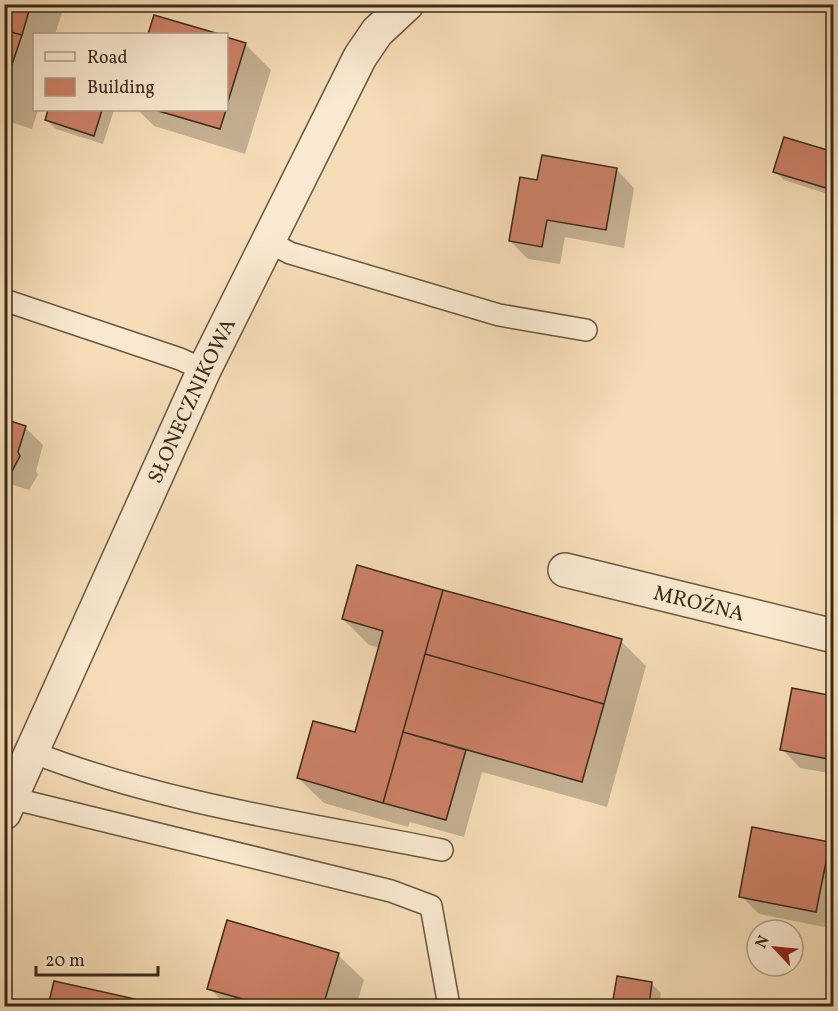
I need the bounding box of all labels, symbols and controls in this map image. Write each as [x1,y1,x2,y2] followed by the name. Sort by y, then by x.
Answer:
[33,33,228,111] legend
[87,46,128,71] text: Road
[87,76,155,101] text: Building
[142,313,244,488] street label: SŁONECZNIKOWA
[650,579,747,629] street label: MROŹNA
[745,918,805,978] north arrow
[751,932,776,952] text: N
[36,939,158,977] scale bar
[45,949,85,974] text: 20 m

